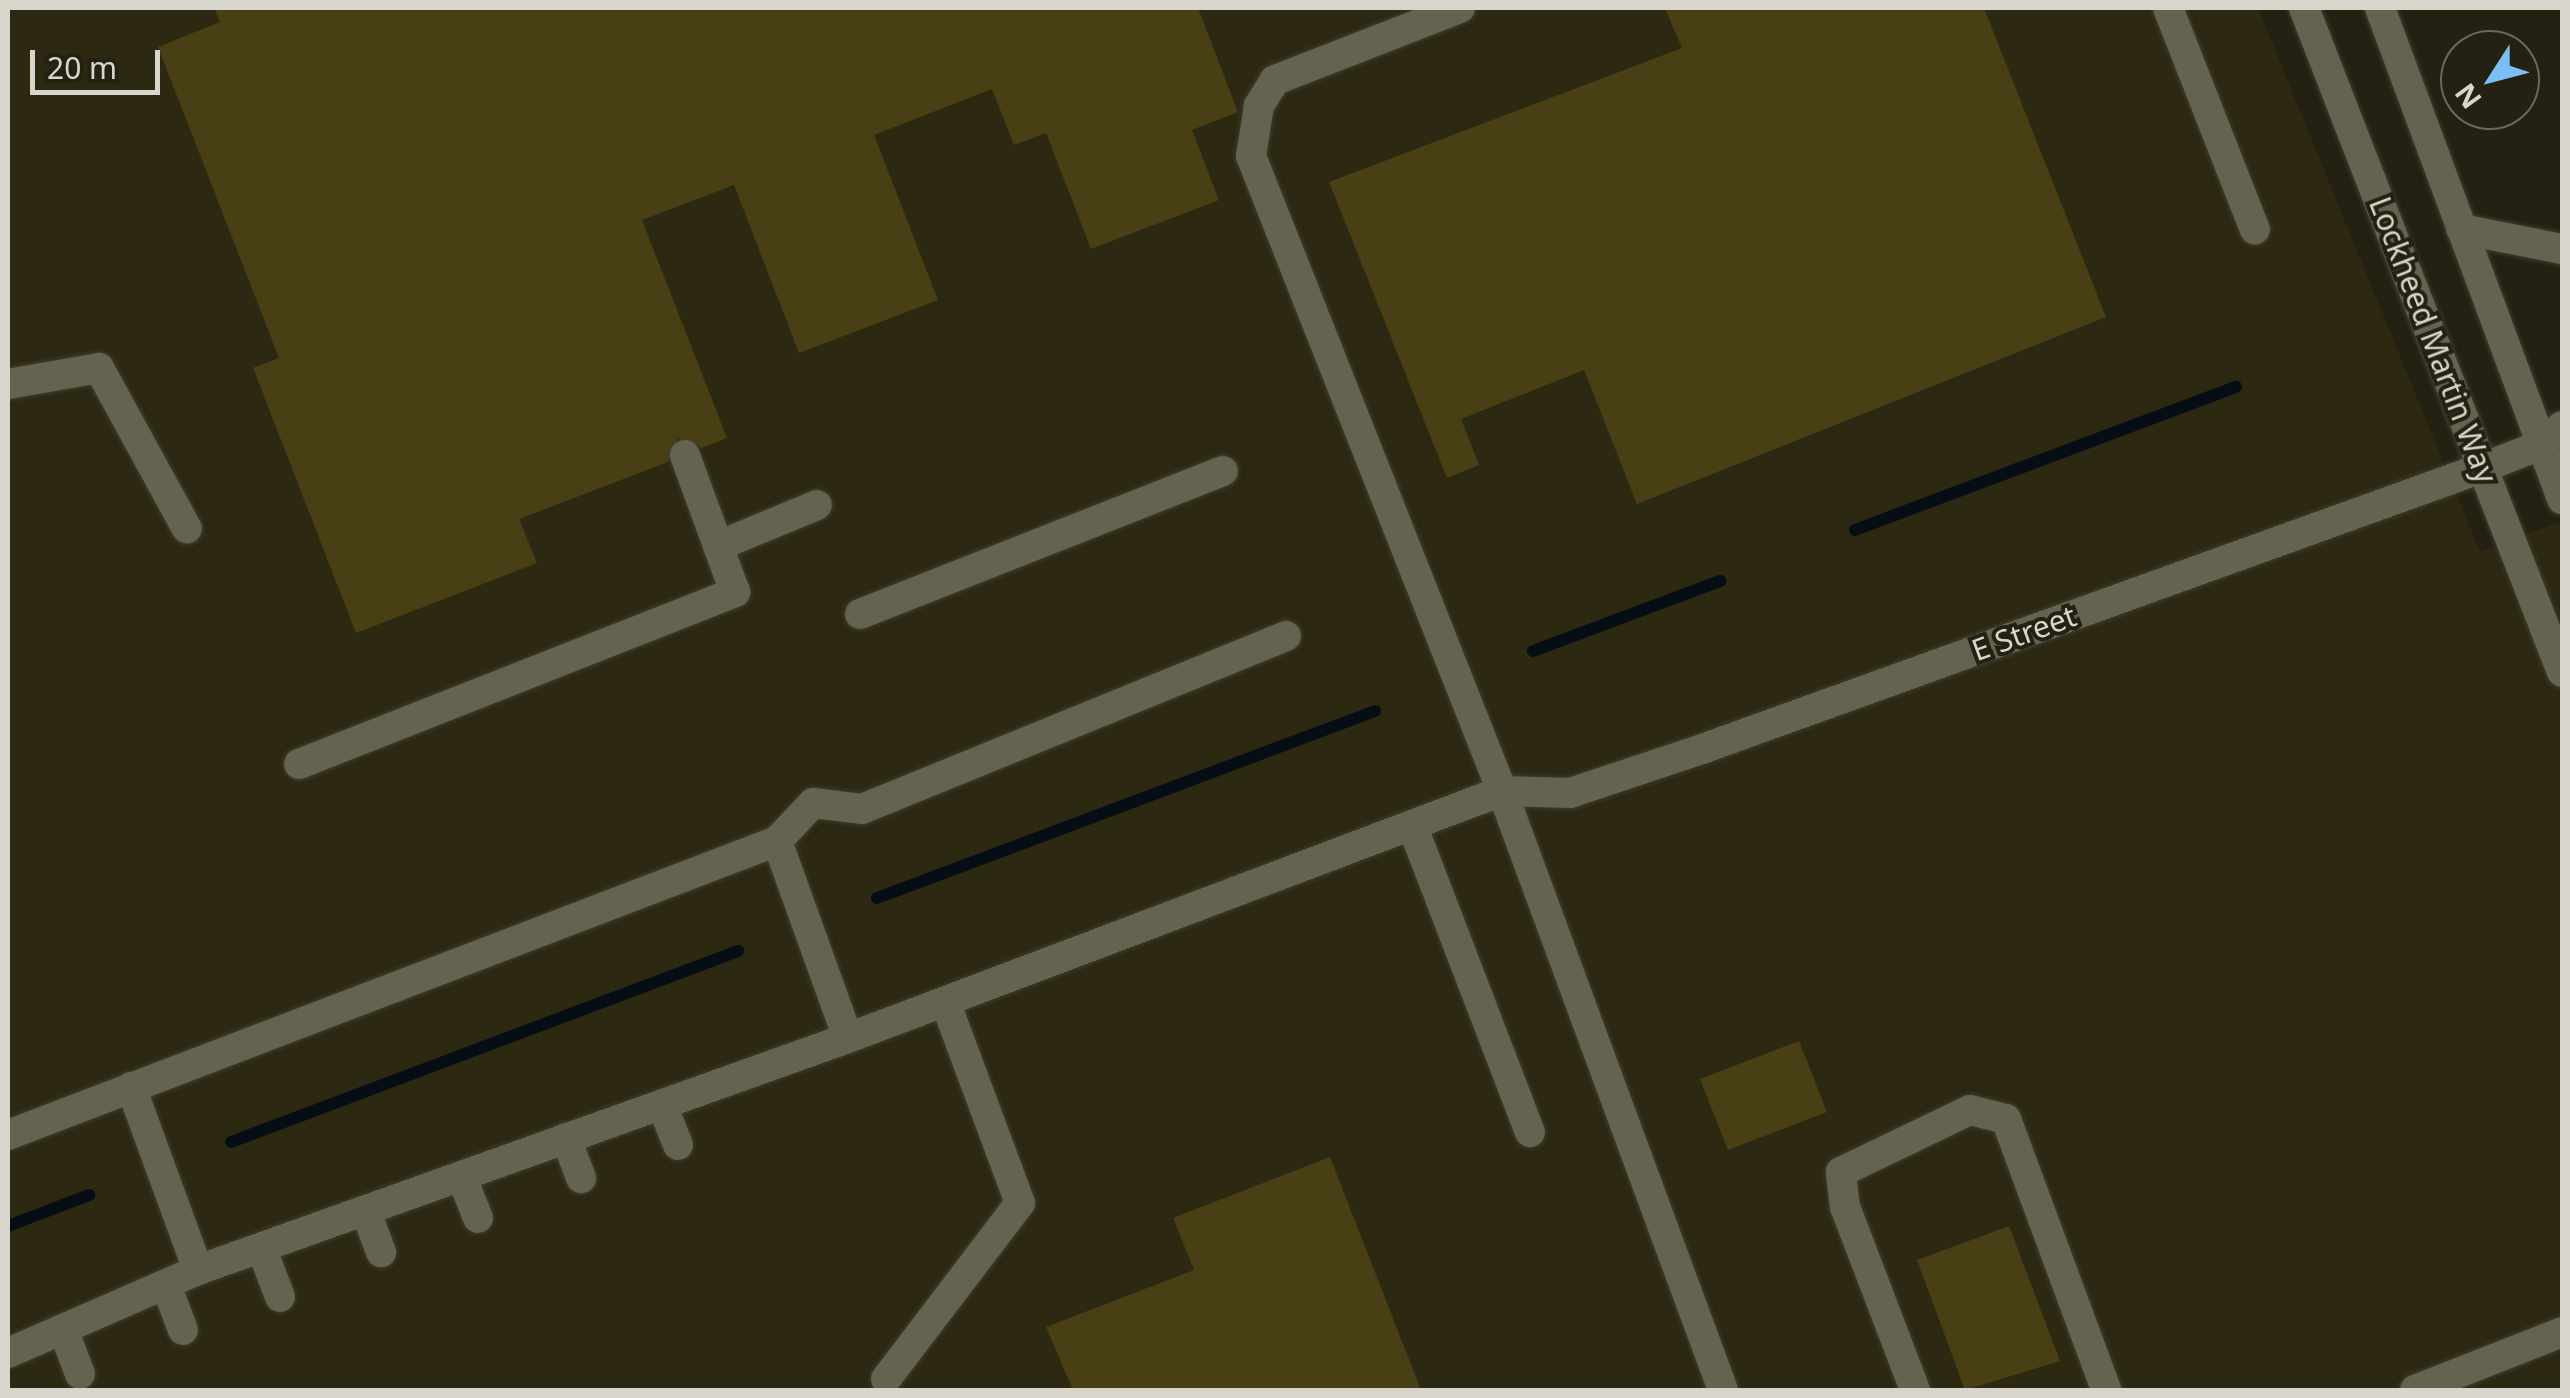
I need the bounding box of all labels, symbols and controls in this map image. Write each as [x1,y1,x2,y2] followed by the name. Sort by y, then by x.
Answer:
[35,30,165,92] scale bar
[2440,30,2540,130] north arrow
[47,47,117,88] text: 20 m
[2445,76,2489,117] text: N
[2362,192,2504,488] street label: Lockheed Martin Way
[1967,598,2081,668] street label: E Street

